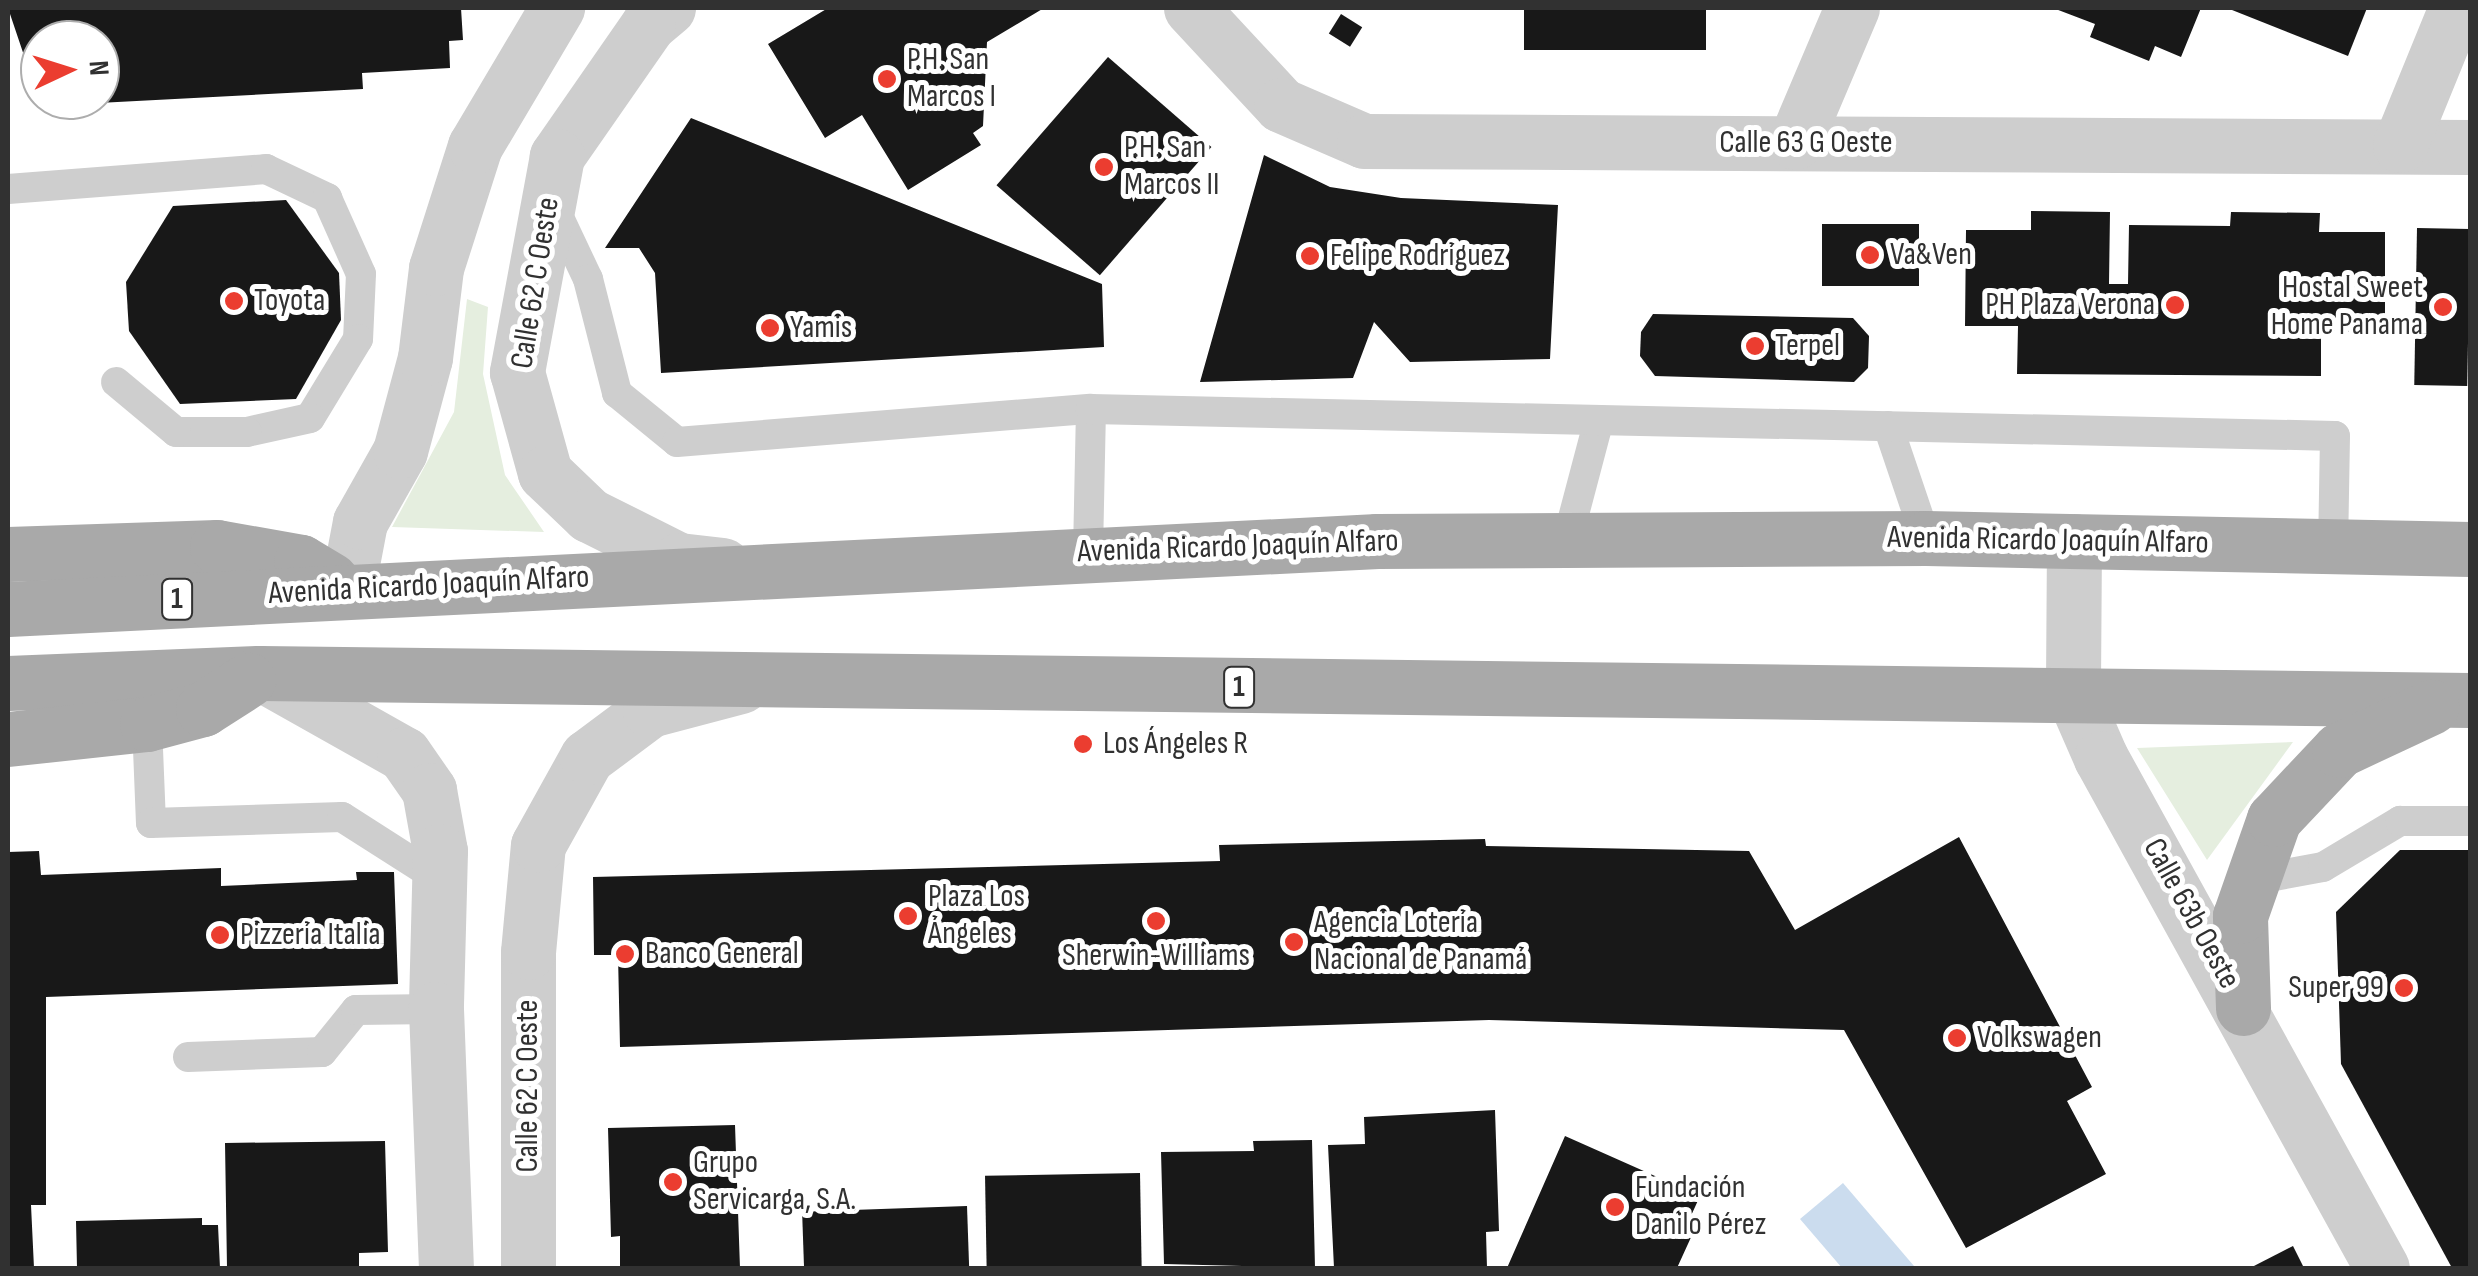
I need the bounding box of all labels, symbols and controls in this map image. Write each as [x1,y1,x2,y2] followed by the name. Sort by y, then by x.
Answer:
[20,20,120,120] north arrow
[907,42,996,117] place label: P.H. San Marcos I
[81,59,115,77] text: N
[876,68,898,90] marker: P.H. San Marcos I
[1719,124,1893,162] street label: Calle 63 G Oeste
[1124,130,1219,205] place label: P.H. San Marcos II
[1093,156,1115,178] marker: P.H. San Marcos II
[504,195,568,371] street label: Calle 62 C Oeste
[1890,236,1972,274] place label: Va&Ven
[1330,237,1505,275] place label: Felipe Rodríguez
[1859,244,1881,266] marker: Va&Ven
[1299,245,1321,267] marker: Felipe Rodríguez
[2271,270,2423,345] place label: Hostal Sweet Home Panama
[254,282,325,320] place label: Toyota
[1985,286,2155,324] place label: PH Plaza Verona
[223,290,245,312] marker: Toyota
[2164,294,2186,316] marker: PH Plaza Verona
[2432,296,2454,318] marker: Hostal Sweet Home Panama
[790,309,852,347] place label: Yamis
[759,317,781,339] marker: Yamis
[1775,327,1840,365] place label: Terpel
[1744,335,1766,357] marker: Terpel
[1887,519,2209,563] street label: Avenida Ricardo Joaquín Alfaro
[1077,522,1399,572] street label: Avenida Ricardo Joaquín Alfaro
[268,558,590,614] street label: Avenida Ricardo Joaquín Alfaro
[160,574,194,624] road number: 1
[1222,662,1256,712] road number: 1
[1103,725,1248,763] place label: Los Ángeles R
[1072,733,1094,755] marker: Los Ángeles R
[2134,832,2248,996] street label: Calle 63b Oeste
[928,879,1025,954] place label: Plaza Los Ángeles
[897,905,919,927] marker: Plaza Los Ángeles
[1314,905,1527,980] place label: Agencia Lotería Nacional de Panamá
[1145,910,1167,932] marker: Sherwin-Williams
[240,916,381,954] place label: Pizzería Italia
[209,924,231,946] marker: Pizzería Italia
[1283,931,1305,953] marker: Agencia Lotería Nacional de Panamá
[645,935,799,973] place label: Banco General
[1062,937,1250,975] place label: Sherwin-Williams
[614,943,636,965] marker: Banco General
[2288,969,2384,1007] place label: Super 99
[2393,977,2415,999] marker: Super 99
[509,1000,547,1172] street label: Calle 62 C Oeste
[1977,1019,2102,1057] place label: Volkswagen
[1946,1027,1968,1049] marker: Volkswagen
[693,1145,856,1220] place label: Grupo Servicarga, S.A.
[1635,1170,1766,1245] place label: Fundación Danilo Pérez
[662,1171,684,1193] marker: Grupo Servicarga, S.A.
[1604,1196,1626,1218] marker: Fundación Danilo Pérez

